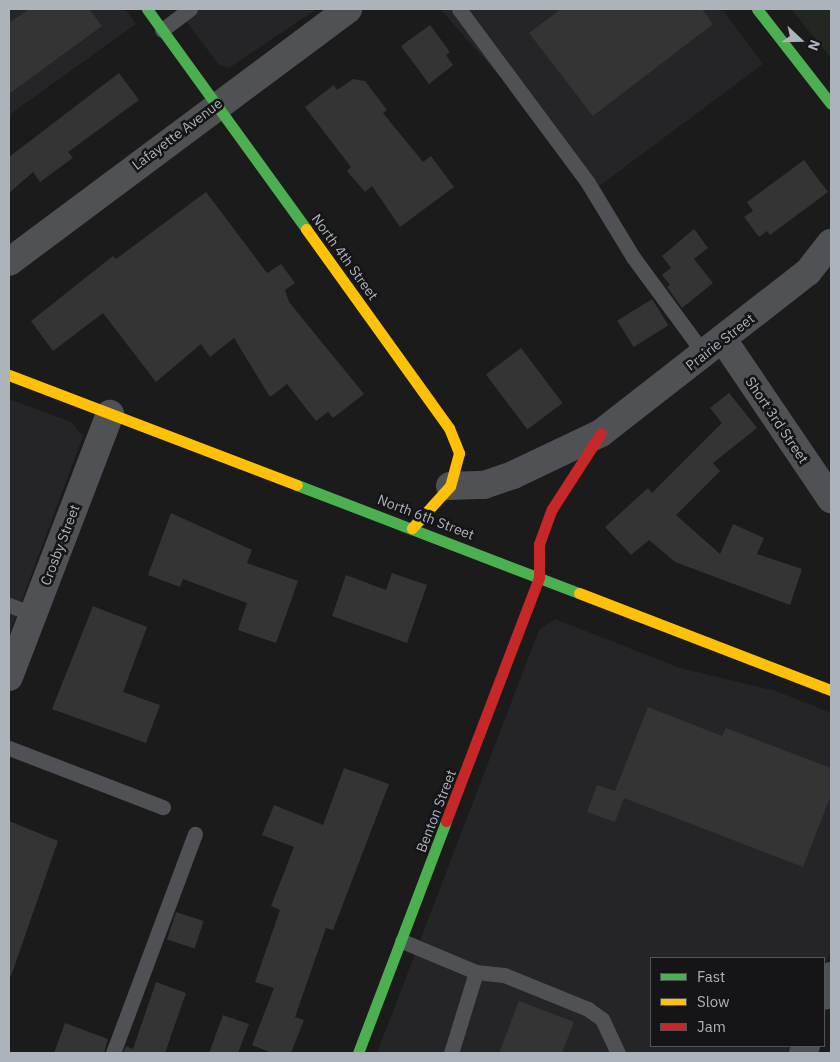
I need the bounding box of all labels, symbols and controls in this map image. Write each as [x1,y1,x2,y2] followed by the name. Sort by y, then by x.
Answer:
[775,15,825,65] north arrow
[804,37,824,53] text: N
[129,95,225,173] street label: Lafayette Avenue
[308,211,382,303] street label: North 4th Street
[682,310,758,374] street label: Prairie Street
[742,374,812,466] street label: Short 3rd Street
[375,491,477,543] street label: North 6th Street
[37,502,83,588] street label: Crosby Street
[413,767,459,855] street label: Benton Street
[650,957,825,1047] legend
[697,967,725,986] text: Fast
[697,992,730,1011] text: Slow
[697,1017,726,1036] text: Jam

